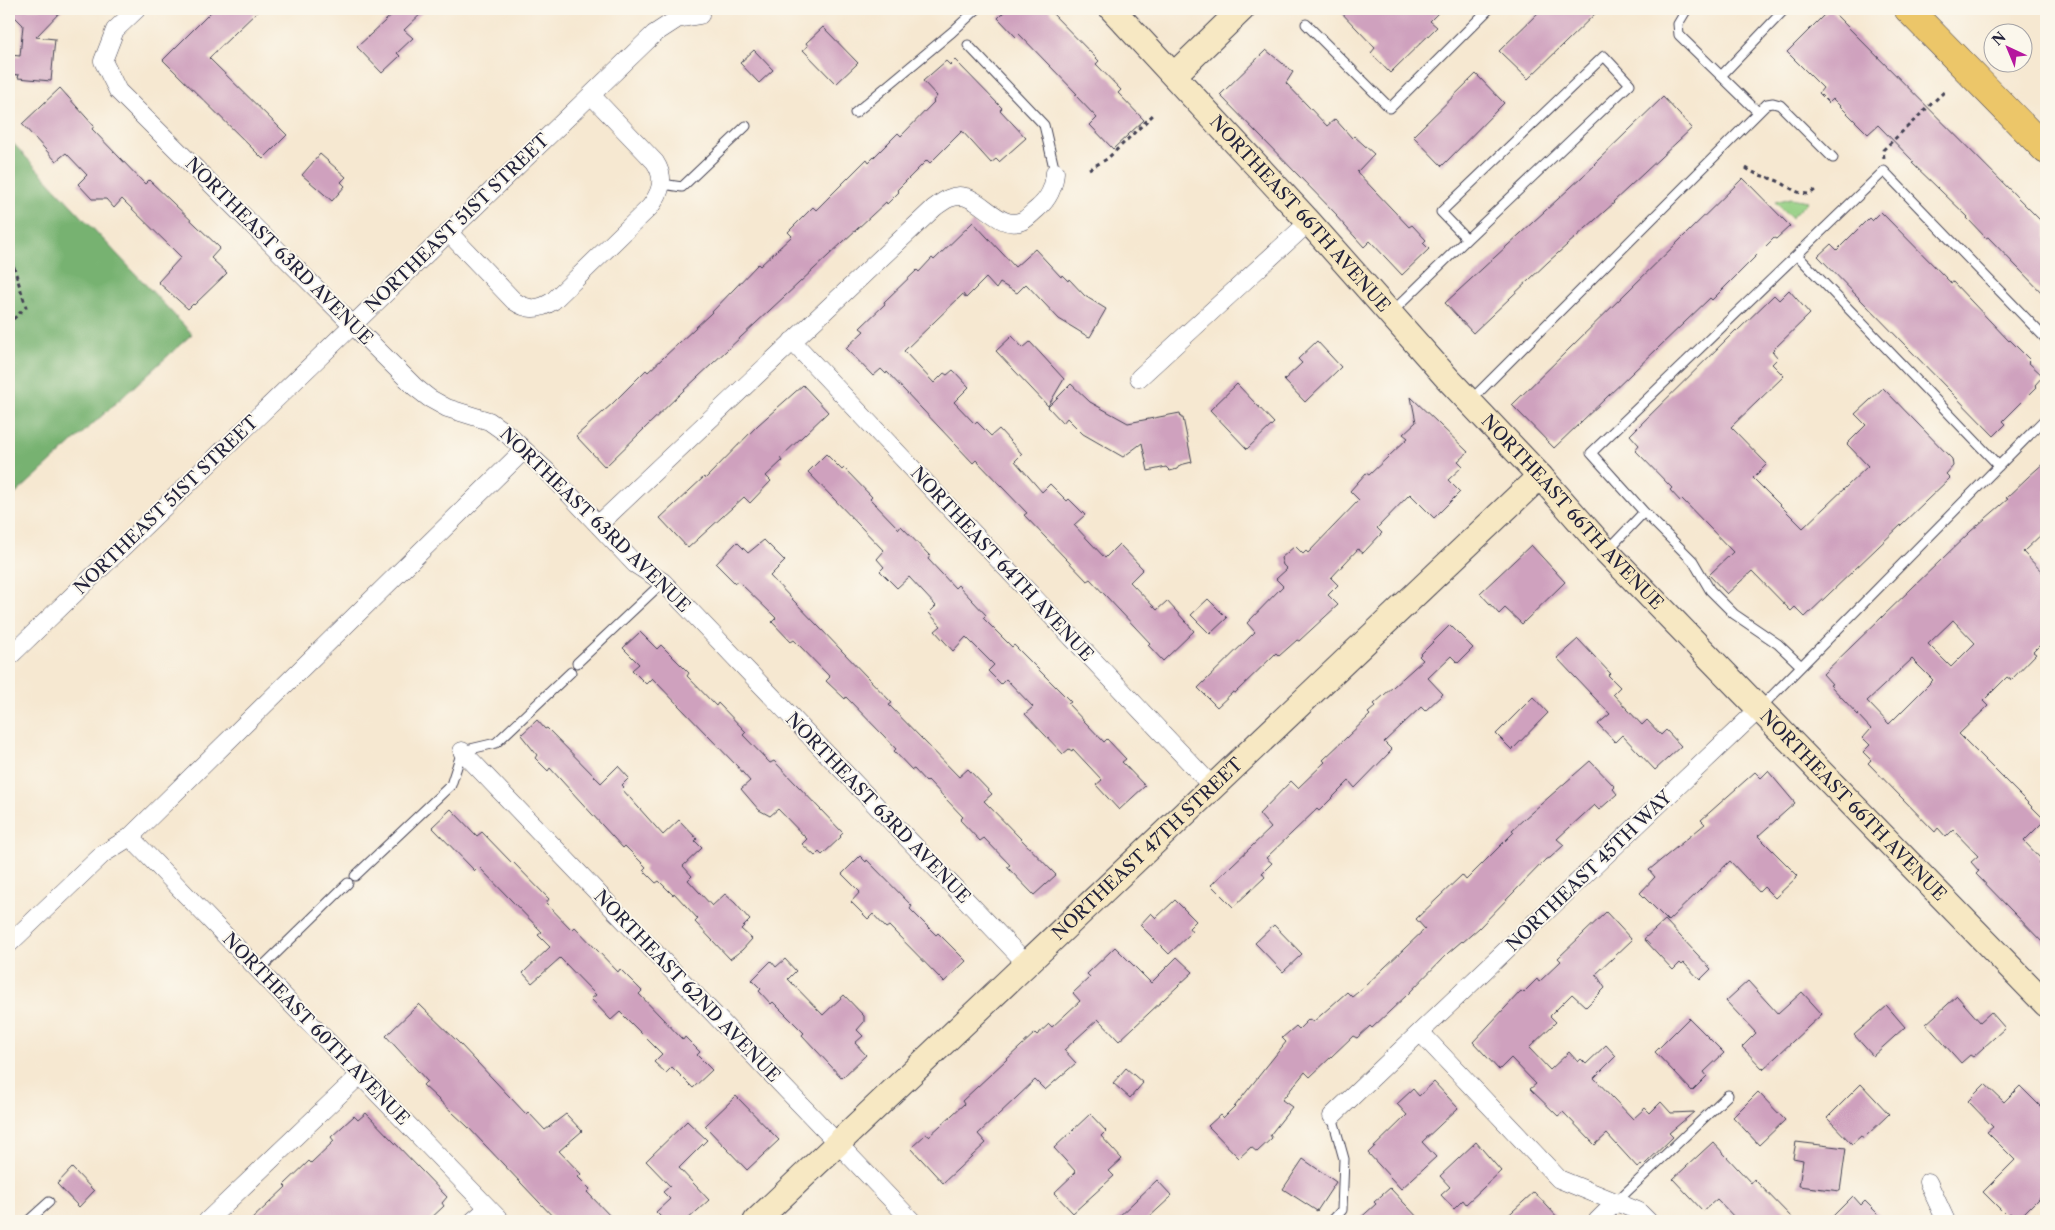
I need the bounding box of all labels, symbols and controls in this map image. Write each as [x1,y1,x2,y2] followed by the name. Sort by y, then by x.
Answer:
[1982,22,2032,72] north arrow
[1988,28,2010,49] text: N
[1205,111,1395,317] street label: NORTHEAST 66TH AVENUE
[360,129,554,317] street label: NORTHEAST 51ST STREET
[181,153,377,349] street label: NORTHEAST 63RD AVENUE
[1477,410,1668,614] street label: NORTHEAST 66TH AVENUE
[69,411,263,599] street label: NORTHEAST 51ST STREET
[495,423,695,617] street label: NORTHEAST 63RD AVENUE
[906,462,1098,666] street label: NORTHEAST 64TH AVENUE
[1755,705,1951,905] street label: NORTHEAST 66TH AVENUE
[781,708,975,908] street label: NORTHEAST 63RD AVENUE
[1048,753,1248,945] street label: NORTHEAST 47TH STREET
[1502,785,1677,956] street label: NORTHEAST 45TH WAY
[589,885,785,1087] street label: NORTHEAST 62ND AVENUE
[218,928,414,1130] street label: NORTHEAST 60TH AVENUE

